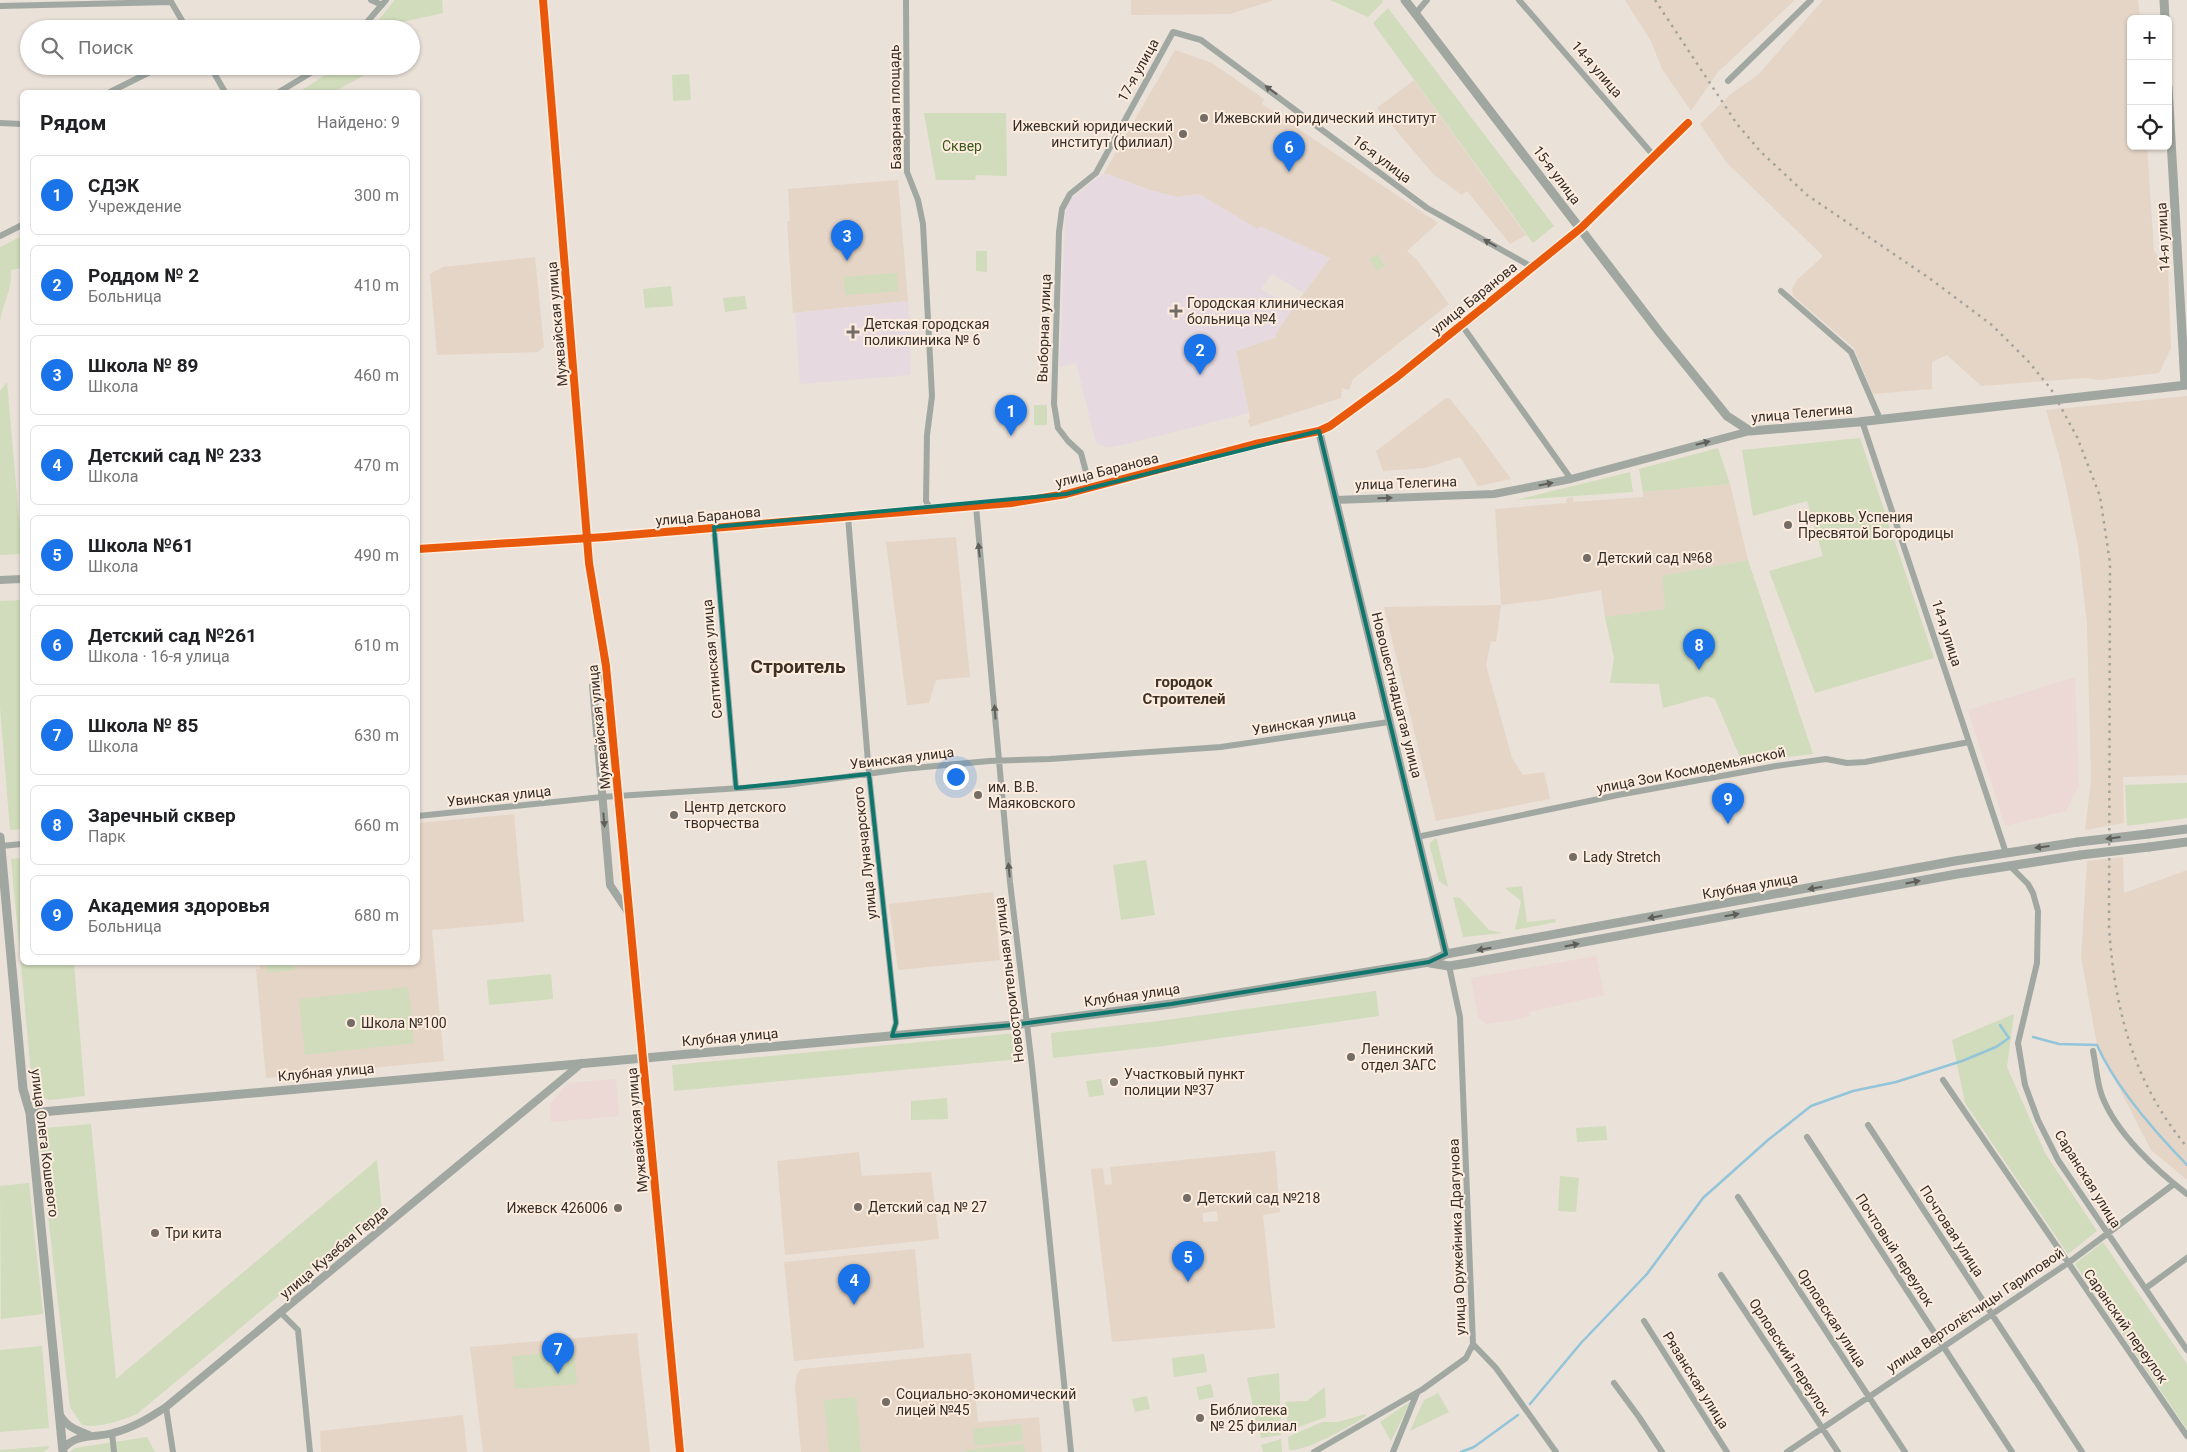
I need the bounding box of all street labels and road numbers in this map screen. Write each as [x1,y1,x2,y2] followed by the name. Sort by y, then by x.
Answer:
[1114,36,1162,104] street label: 17-я улица
[1568,38,1626,100] street label: 14-я улица
[886,44,904,170] street label: Базарная площадь
[1350,132,1414,186] street label: 16-я улица
[1530,143,1584,207] street label: 15-я улица
[2153,202,2173,272] street label: 14-я улица
[1428,259,1520,337] street label: улица Баранова
[544,261,570,387] street label: Мужвайская улица
[1034,274,1054,382] street label: Выборная улица
[1751,401,1853,425] street label: улица Телегина
[1054,449,1160,491] street label: улица Баранова
[1355,473,1457,493] street label: улица Телегина
[655,503,761,529] street label: улица Баранова
[1929,598,1965,668] street label: 14-я улица
[699,599,725,719] street label: Селтинская улица
[1369,610,1425,780] street label: Новошестнадцатая улица
[584,664,614,790] street label: Мужвайская улица
[1251,706,1357,738] street label: Увинская улица
[849,744,955,772] street label: Увинская улица
[1595,744,1787,796] street label: улица Зои Космодемьянской
[446,783,552,809] street label: Увинская улица
[850,786,880,920] street label: улица Луначарского
[1701,870,1799,902] street label: Клубная улица
[991,896,1027,1064] street label: Новостроительная улица
[1083,980,1181,1010] street label: Клубная улица
[681,1025,779,1049] street label: Клубная улица
[277,1060,375,1084] street label: Клубная улица
[624,1067,650,1193] street label: Мужвайская улица
[28,1068,62,1218] street label: улица Олега Кошевого
[2051,1127,2125,1231] street label: Саранская улица
[1446,1138,1468,1336] street label: улица Оружейника Драгунова
[1917,1183,1987,1279] street label: Почтовая улица
[1853,1191,1938,1310] street label: Почтовый переулок
[277,1202,391,1302] street label: улица Кузебая Герда
[1883,1245,2067,1375] street label: улица Вертолётчицы Гариповой
[1794,1266,1870,1370] street label: Орловская улица
[2081,1266,2172,1386] street label: Саранский переулок
[1746,1295,1834,1419] street label: Орловский переулок
[1660,1329,1732,1431] street label: Рязанская улица

